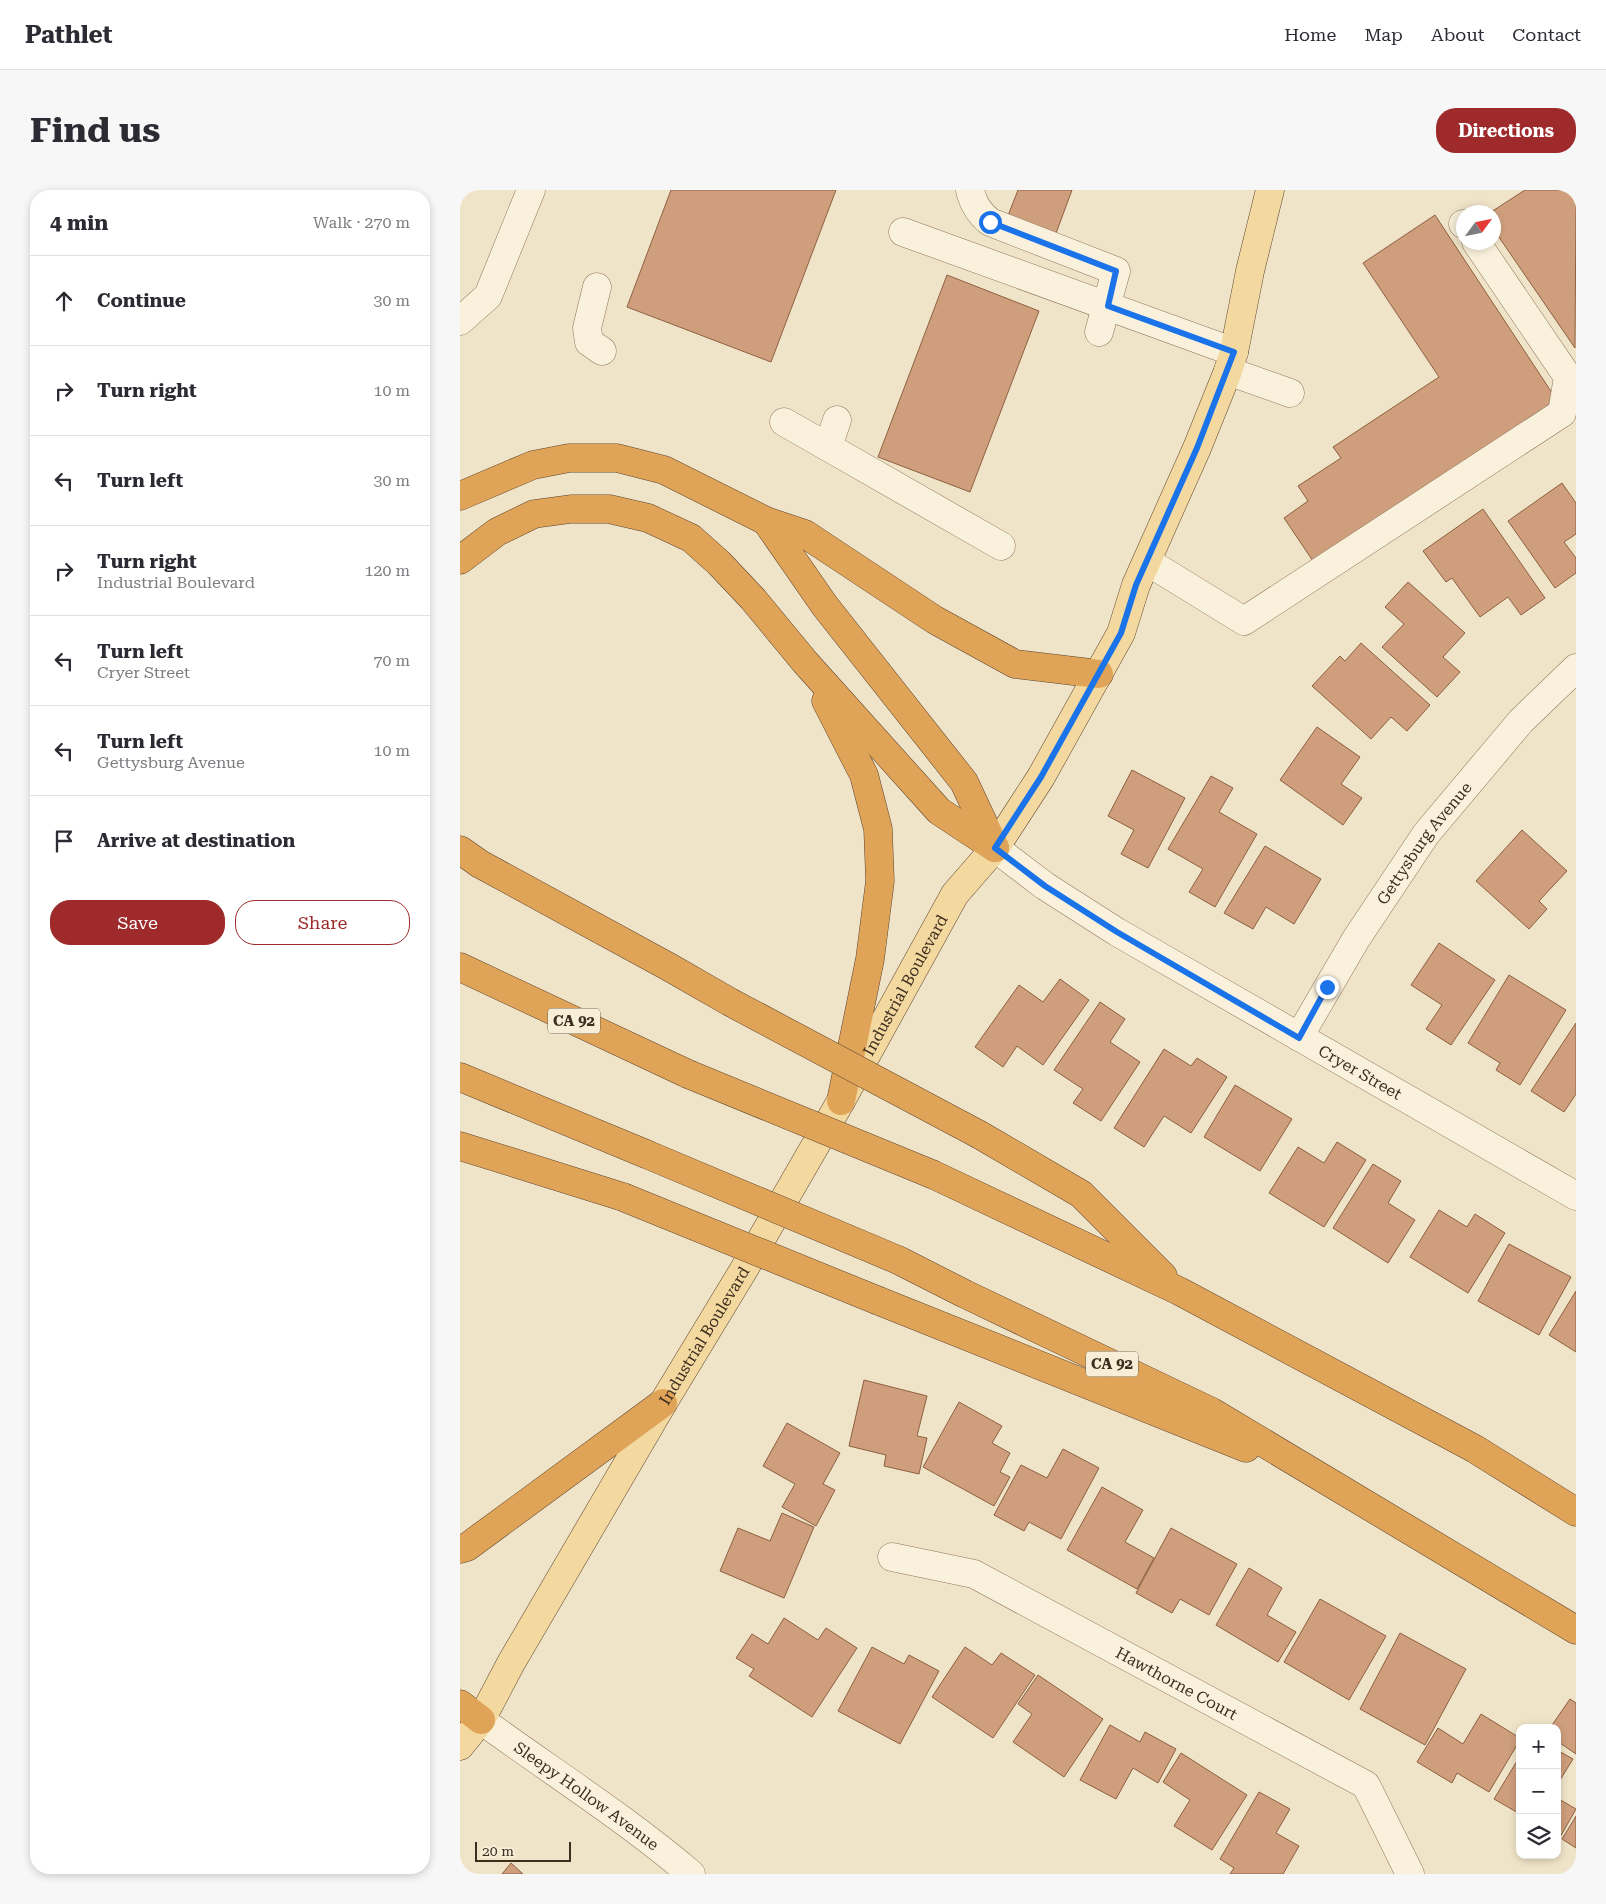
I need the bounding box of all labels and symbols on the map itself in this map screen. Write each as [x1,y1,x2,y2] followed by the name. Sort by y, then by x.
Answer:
[1456,205,1501,250] north arrow
[979,211,1002,234] route start
[1373,778,1476,908] street label: Gettysburg Avenue
[859,911,952,1059] street label: Industrial Boulevard
[1316,976,1339,999] route end
[548,1008,600,1034] road number: CA 92
[1315,1041,1405,1104] street label: Cryer Street
[655,1263,753,1408] street label: Industrial Boulevard
[1086,1352,1138,1376] road number: CA 92
[1112,1643,1241,1724] street label: Hawthorne Court
[510,1738,663,1854] street label: Sleepy Hollow Avenue
[475,1839,571,1862] scale bar

